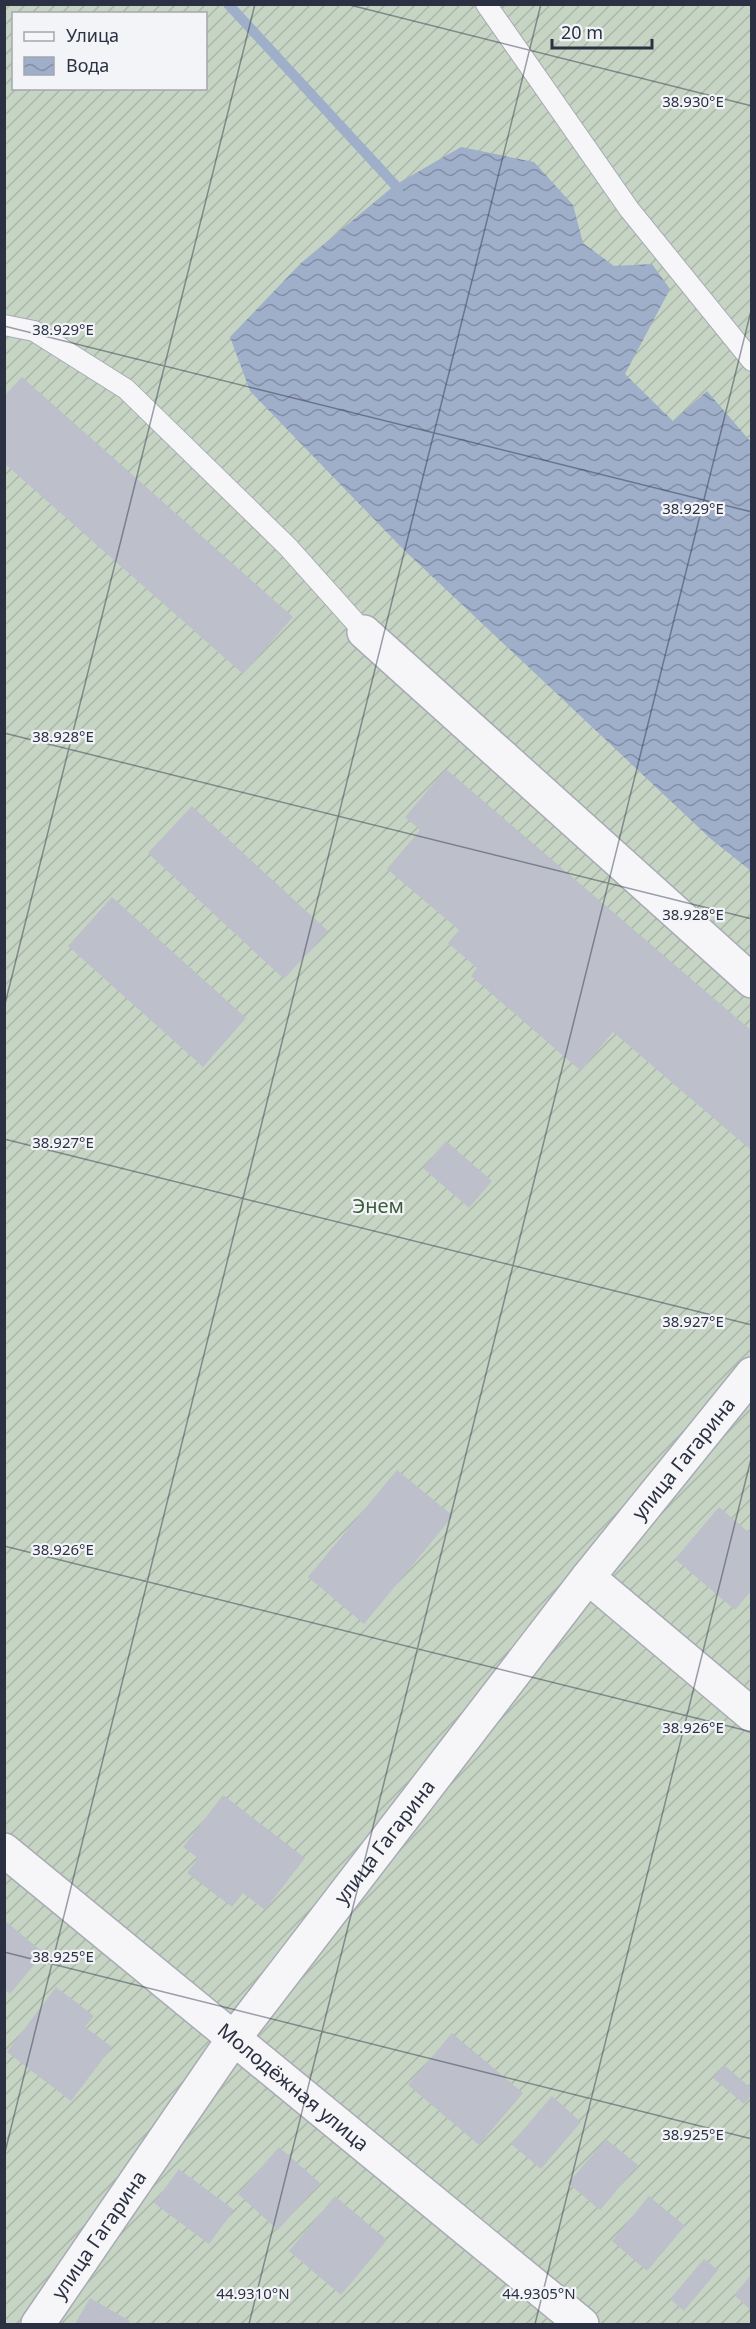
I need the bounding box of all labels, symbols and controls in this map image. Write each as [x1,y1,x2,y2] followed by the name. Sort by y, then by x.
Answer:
[12,12,207,90] legend
[552,12,652,50] scale bar
[561,20,603,44] text: 20 m
[66,23,119,47] text: Улица
[66,53,109,77] text: Вода
[662,91,724,111] text: 38.930°E
[32,319,94,339] text: 38.929°E
[662,498,724,518] text: 38.929°E
[32,726,94,746] text: 38.928°E
[662,904,724,924] text: 38.928°E
[32,1132,94,1152] text: 38.927°E
[352,1192,404,1219] park label: Энем
[662,1311,724,1331] text: 38.927°E
[625,1391,741,1525] street label: улица Гагарина
[32,1539,94,1559] text: 38.926°E
[662,1717,724,1737] text: 38.926°E
[328,1774,441,1909] street label: улица Гагарина
[32,1946,94,1966] text: 38.925°E
[212,2017,375,2157] street label: Молодёжная улица
[662,2124,724,2144] text: 38.925°E
[45,2165,152,2304] street label: улица Гагарина
[216,2283,290,2303] text: 44.9310°N
[502,2283,576,2303] text: 44.9305°N

